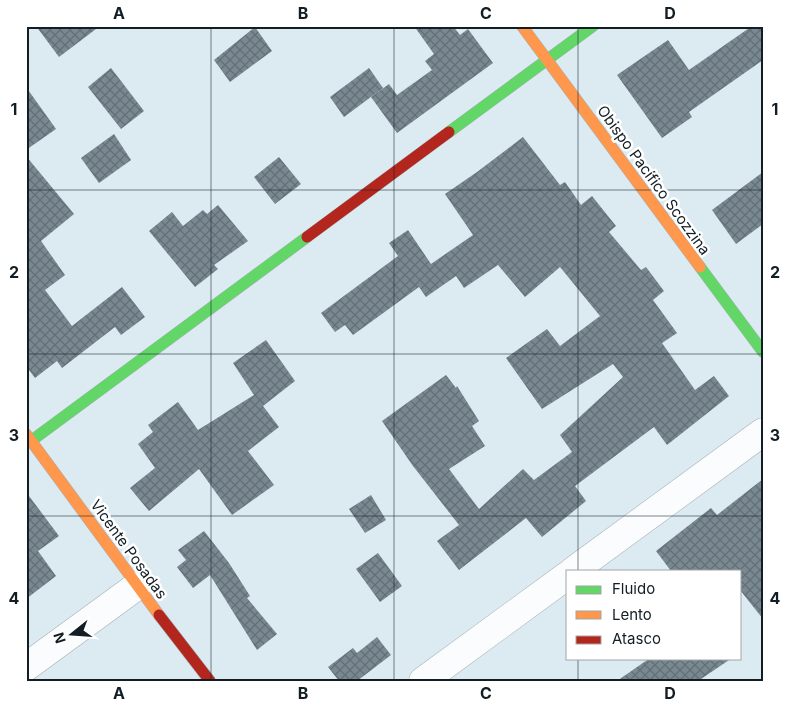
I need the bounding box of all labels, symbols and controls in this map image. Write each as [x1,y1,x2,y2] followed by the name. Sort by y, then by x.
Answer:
[113,3,125,23] text: A
[298,3,308,23] text: B
[480,3,492,23] text: C
[664,3,676,23] text: D
[11,99,17,119] text: 1
[772,99,778,119] text: 1
[593,102,715,258] street label: Obispo Pacífico Scozzina
[9,262,19,282] text: 2
[770,262,780,282] text: 2
[9,425,19,445] text: 3
[770,425,780,445] text: 3
[87,496,171,602] street label: Vicente Posadas
[566,570,742,660] legend
[612,579,655,598] text: Fluido
[9,588,20,608] text: 4
[770,588,781,608] text: 4
[612,605,652,624] text: Lento
[48,610,98,660] north arrow
[612,629,661,648] text: Atasco
[49,630,69,646] text: N
[113,683,125,703] text: A
[298,683,308,703] text: B
[480,683,492,703] text: C
[664,683,676,703] text: D

